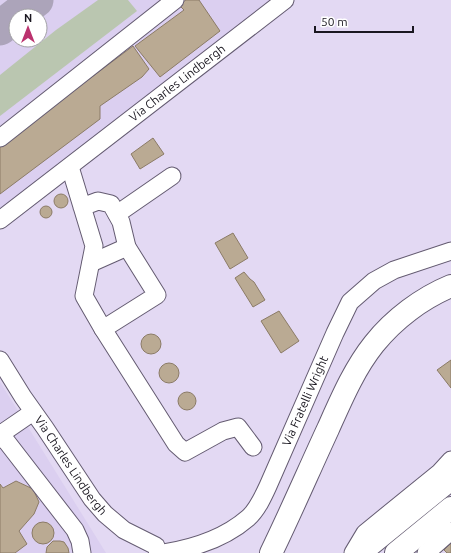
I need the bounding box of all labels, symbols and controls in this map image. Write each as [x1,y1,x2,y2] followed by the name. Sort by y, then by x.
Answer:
[8,8,48,48] north arrow
[315,8,413,34] scale bar
[24,12,32,24] text: N
[321,15,348,28] text: 50 m
[127,42,227,124] street label: Via Charles Lindbergh
[279,353,330,448] street label: Via Fratelli Wright
[32,413,110,517] street label: Via Charles Lindbergh

